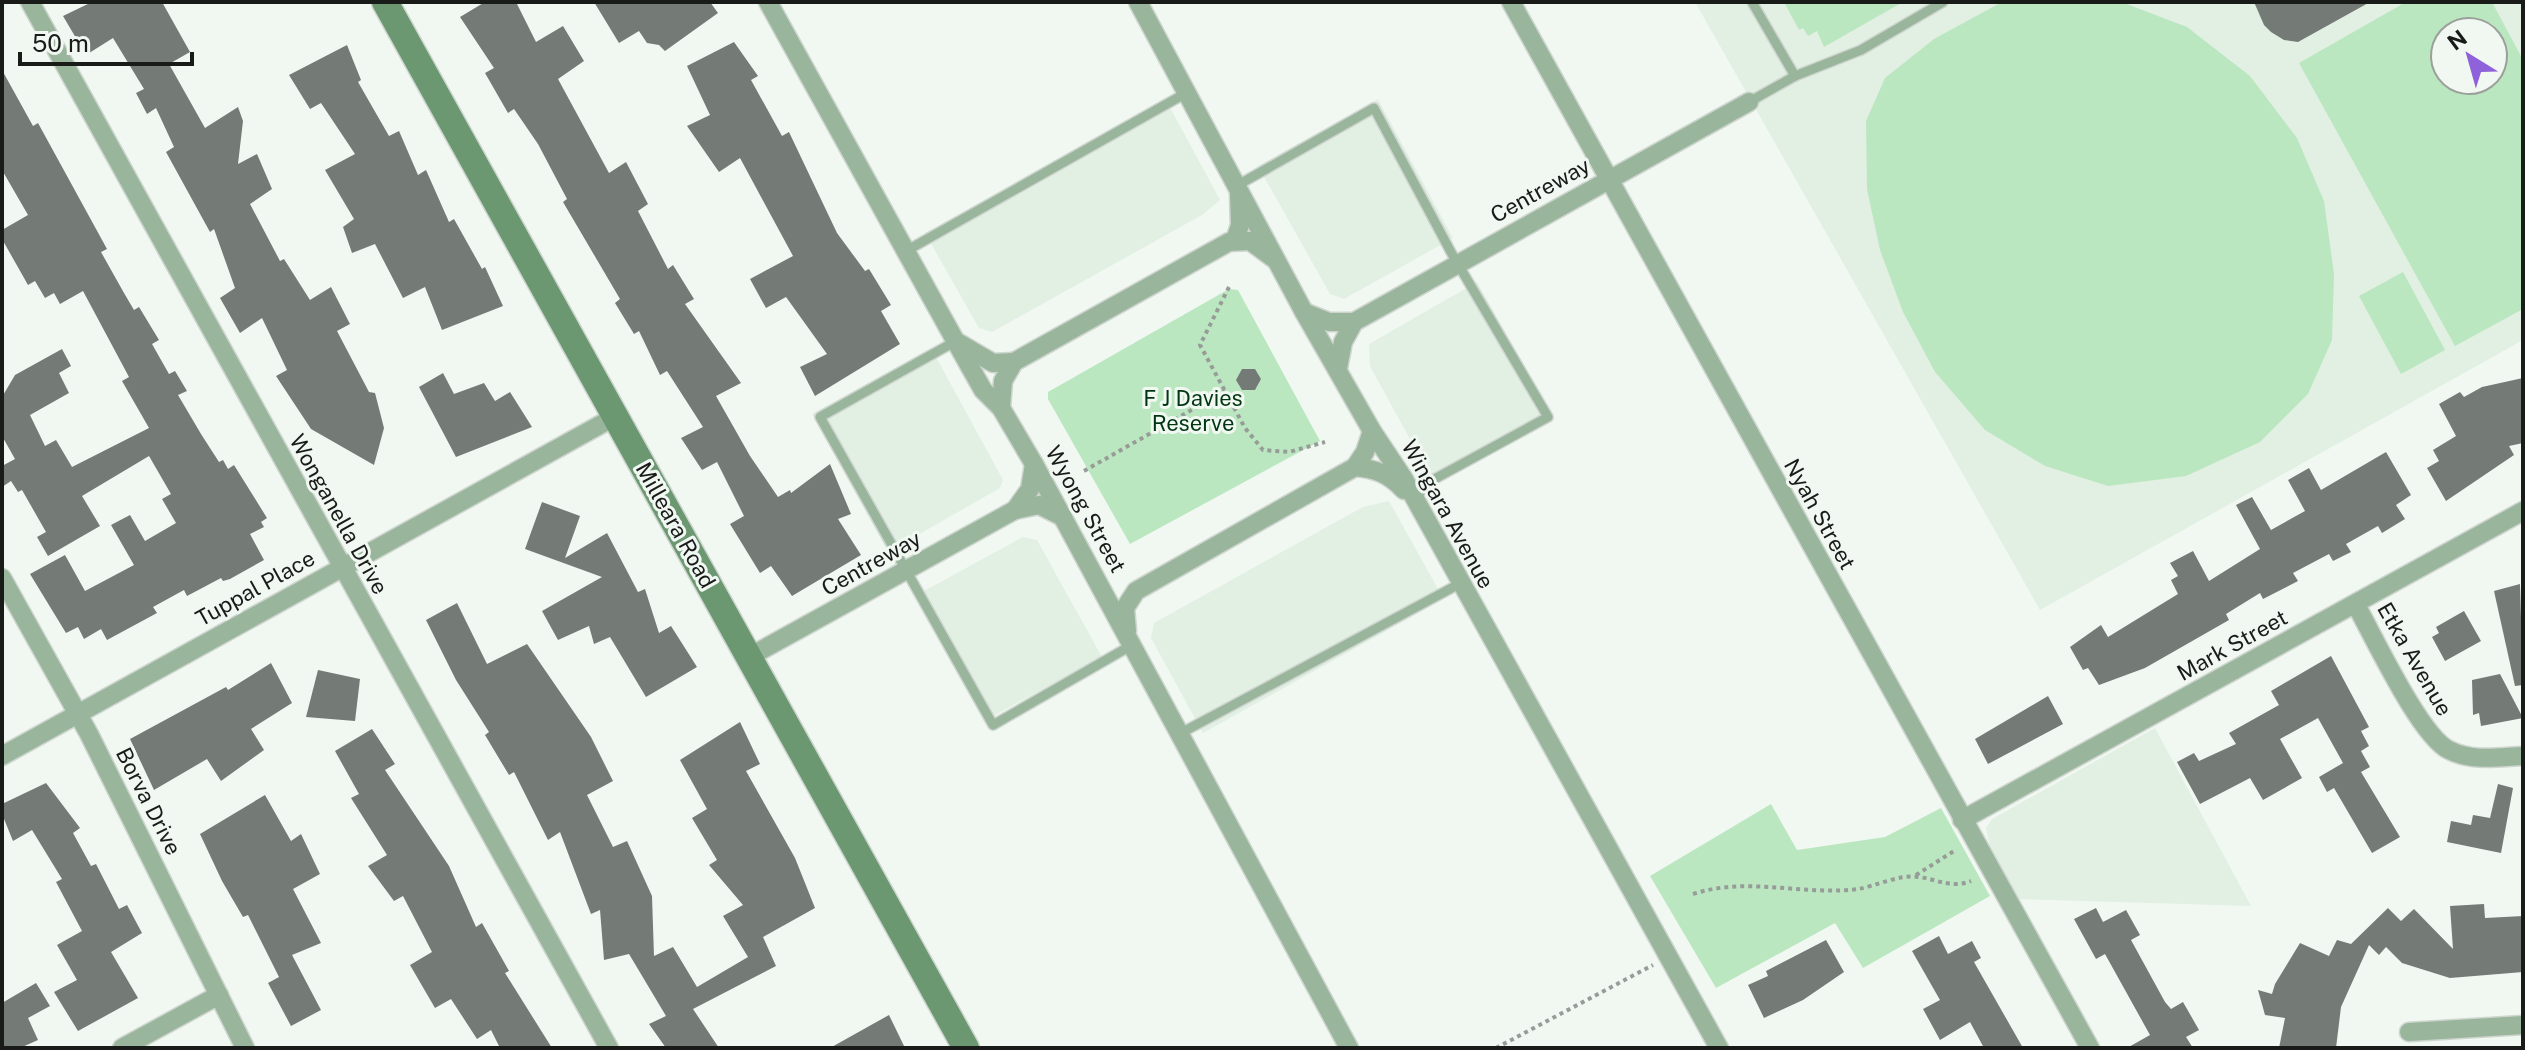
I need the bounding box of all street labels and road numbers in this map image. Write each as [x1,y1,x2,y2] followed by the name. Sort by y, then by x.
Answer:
[1486,152,1594,228] street label: Centreway
[284,429,394,599] street label: Wonganella Drive
[1396,435,1500,593] street label: Wingara Avenue
[1040,441,1132,577] street label: Wyong Street
[1779,454,1861,574] street label: Nyah Street
[631,458,721,592] street label: Milleara Road
[817,525,925,601] street label: Centreway
[191,545,319,631] street label: Tuppal Place
[2372,598,2458,720] street label: Etka Avenue
[2172,604,2292,686] street label: Mark Street
[111,743,187,859] street label: Borva Drive

